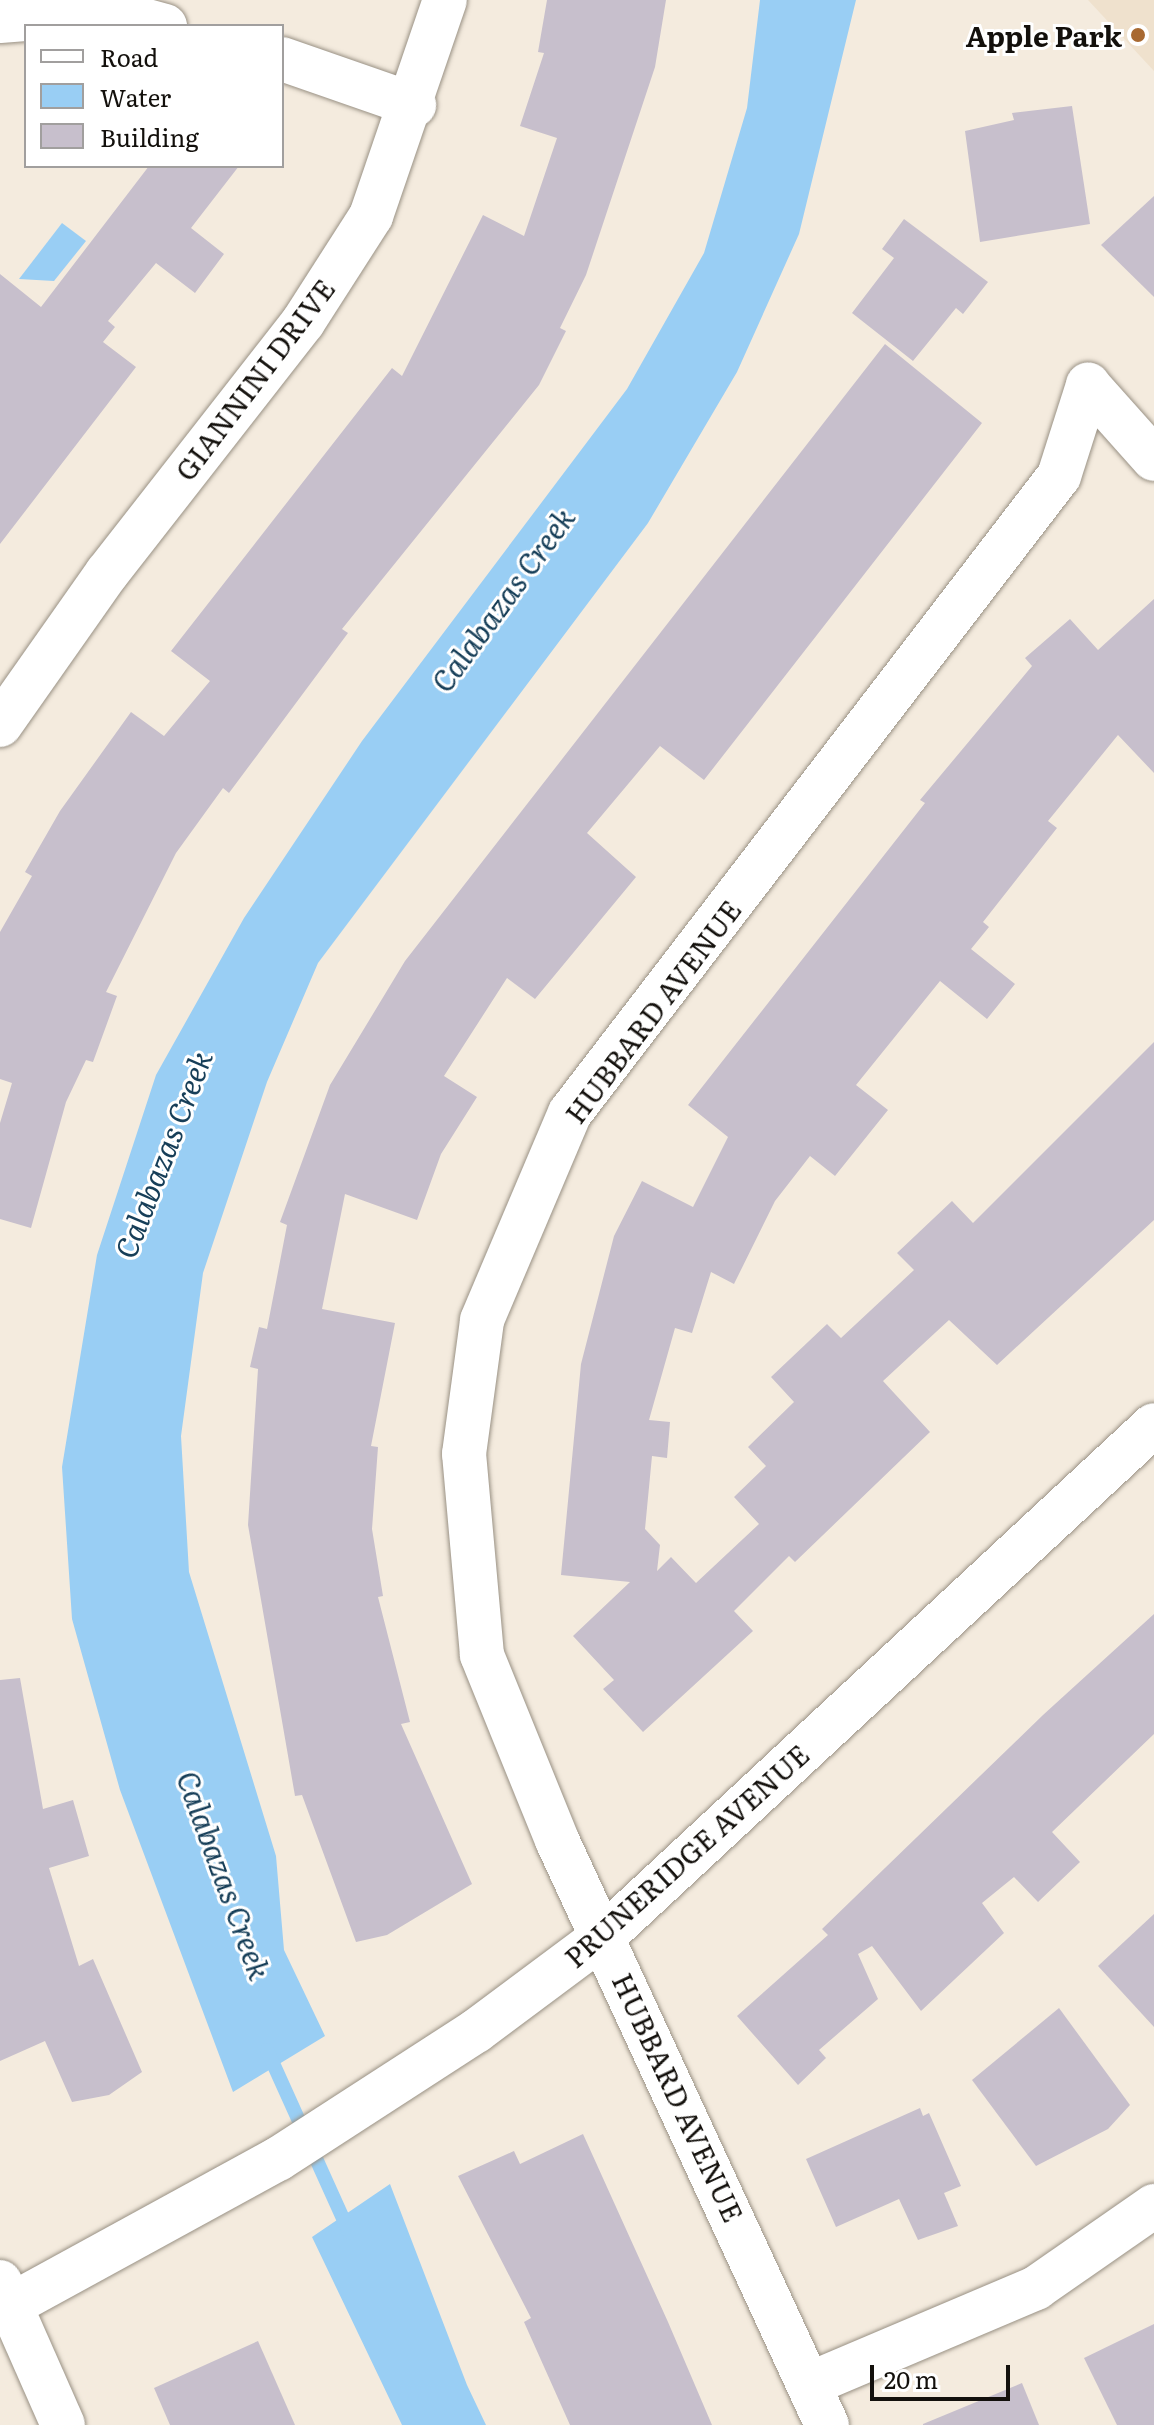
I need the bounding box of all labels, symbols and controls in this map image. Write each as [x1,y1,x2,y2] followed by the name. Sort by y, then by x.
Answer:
[966,18,1122,52] place label: Apple Park
[24,24,284,168] legend
[1129,26,1147,44] marker: Apple Park
[100,39,158,74] text: Road
[100,79,171,114] text: Water
[100,119,199,154] text: Building
[167,272,341,486] street label: GIANNINI DRIVE
[423,500,581,698] water label: Calabazas Creek
[557,893,747,1129] street label: HUBBARD AVENUE
[106,1045,218,1263] water label: Calabazas Creek
[557,1736,815,1974] street label: PRUNERIDGE AVENUE
[171,1766,279,1984] water label: Calabazas Creek
[607,1967,751,2227] street label: HUBBARD AVENUE
[874,2349,1014,2399] scale bar
[884,2361,938,2396] text: 20 m

